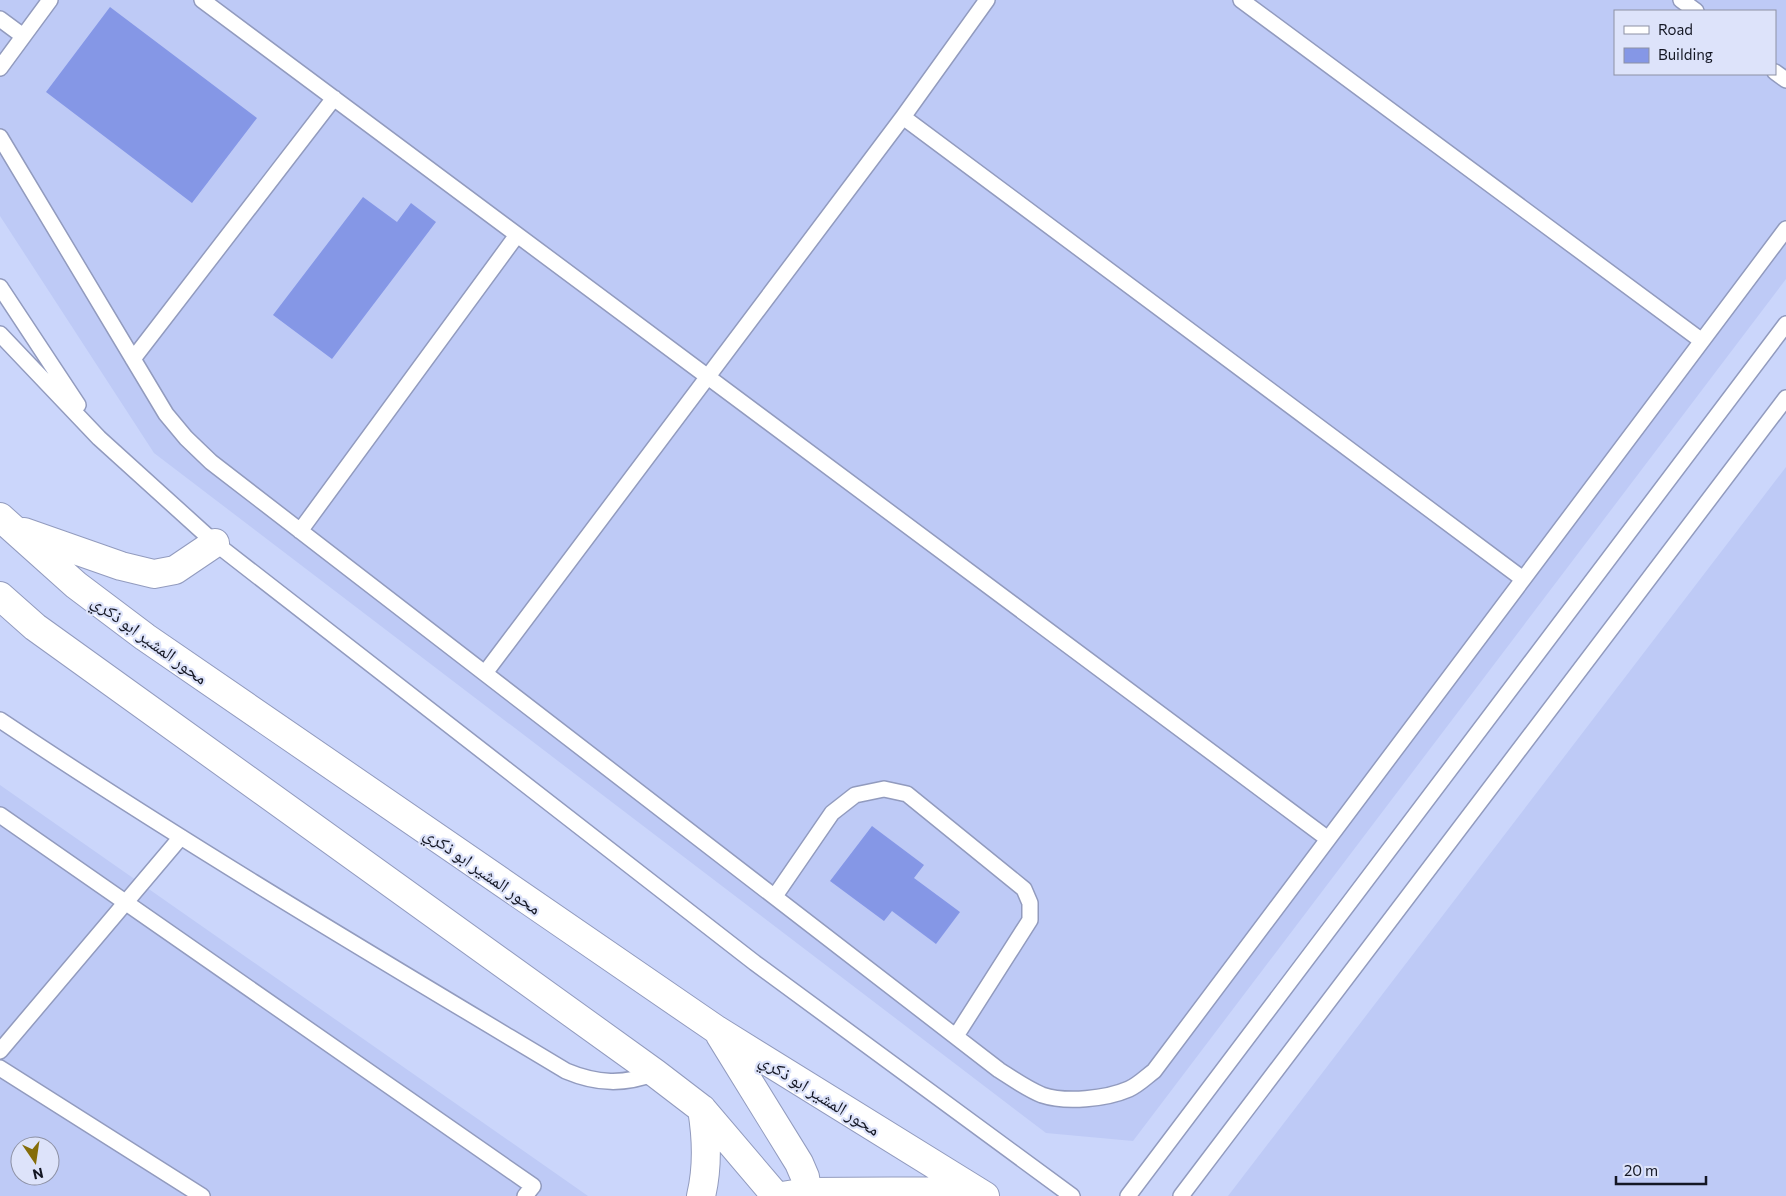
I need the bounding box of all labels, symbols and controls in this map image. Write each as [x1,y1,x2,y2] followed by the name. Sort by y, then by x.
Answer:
[1614,10,1776,75] legend
[1658,20,1693,38] text: Road
[1658,45,1713,63] text: Building
[85,590,212,692] street label: محور المشير ابو ذكري
[418,821,546,922] street label: محور المشير ابو ذكري
[753,1048,884,1144] street label: محور المشير ابو ذكري
[10,1136,60,1186] north arrow
[1616,1154,1706,1186] scale bar
[1624,1161,1658,1179] text: 20 m
[31,1165,45,1184] text: N

